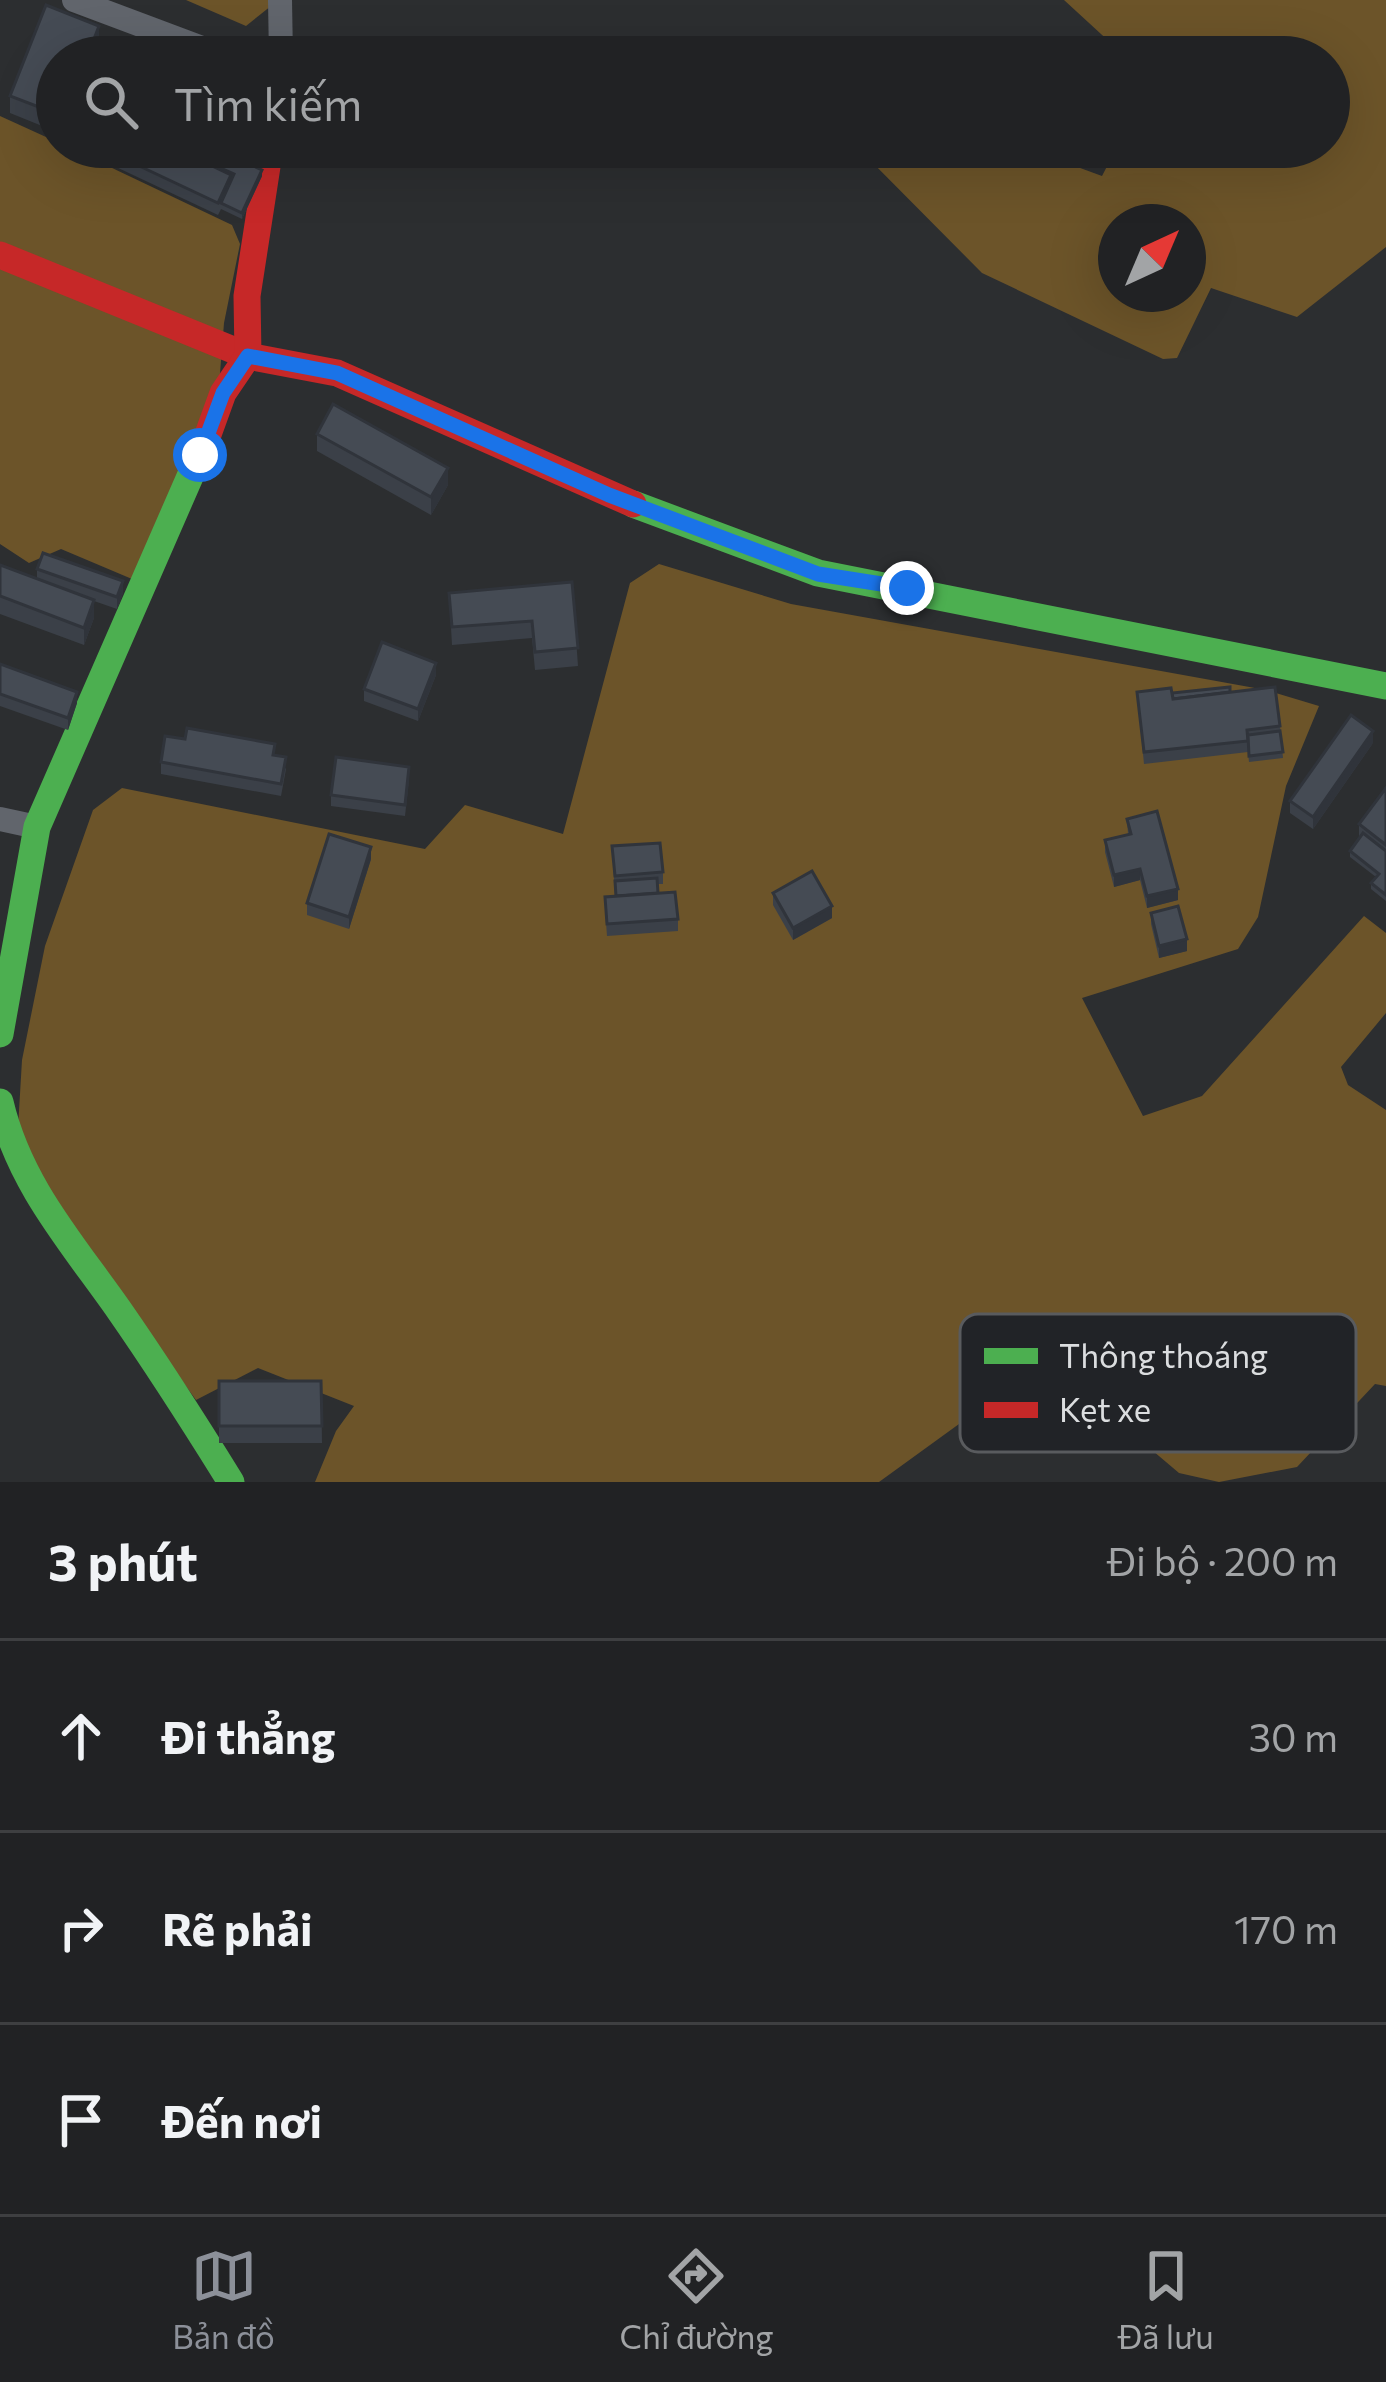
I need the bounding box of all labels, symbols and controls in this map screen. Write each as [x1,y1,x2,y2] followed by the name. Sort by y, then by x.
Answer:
[36,36,1350,168] search box
[78,69,144,135] icon: search
[174,75,362,130] text: Tìm kiếm
[1098,204,1206,312] north arrow
[173,428,227,482] route start
[880,561,934,615] route end
[960,1314,1356,1452] legend
[1059,1334,1268,1375] text: Thông thoáng
[1059,1388,1151,1429] text: Kẹt xe
[48,1529,198,1592] text: 3 phút
[1107,1536,1338,1584] text: Đi bộ · 200 m
[48,1703,114,1769] icon: ahead
[162,1708,335,1763] text: Đi thẳng
[1249,1712,1338,1760] text: 30 m
[48,1895,114,1961] icon: right
[162,1900,312,1955] text: Rẽ phải
[1234,1904,1338,1952] text: 170 m
[48,2087,114,2153] icon: arrive
[162,2092,322,2147] text: Đến nơi
[172,2243,275,2356] tab: Bản đồ
[619,2243,773,2356] tab: Chỉ đường
[1118,2243,1214,2356] tab: Đã lưu

